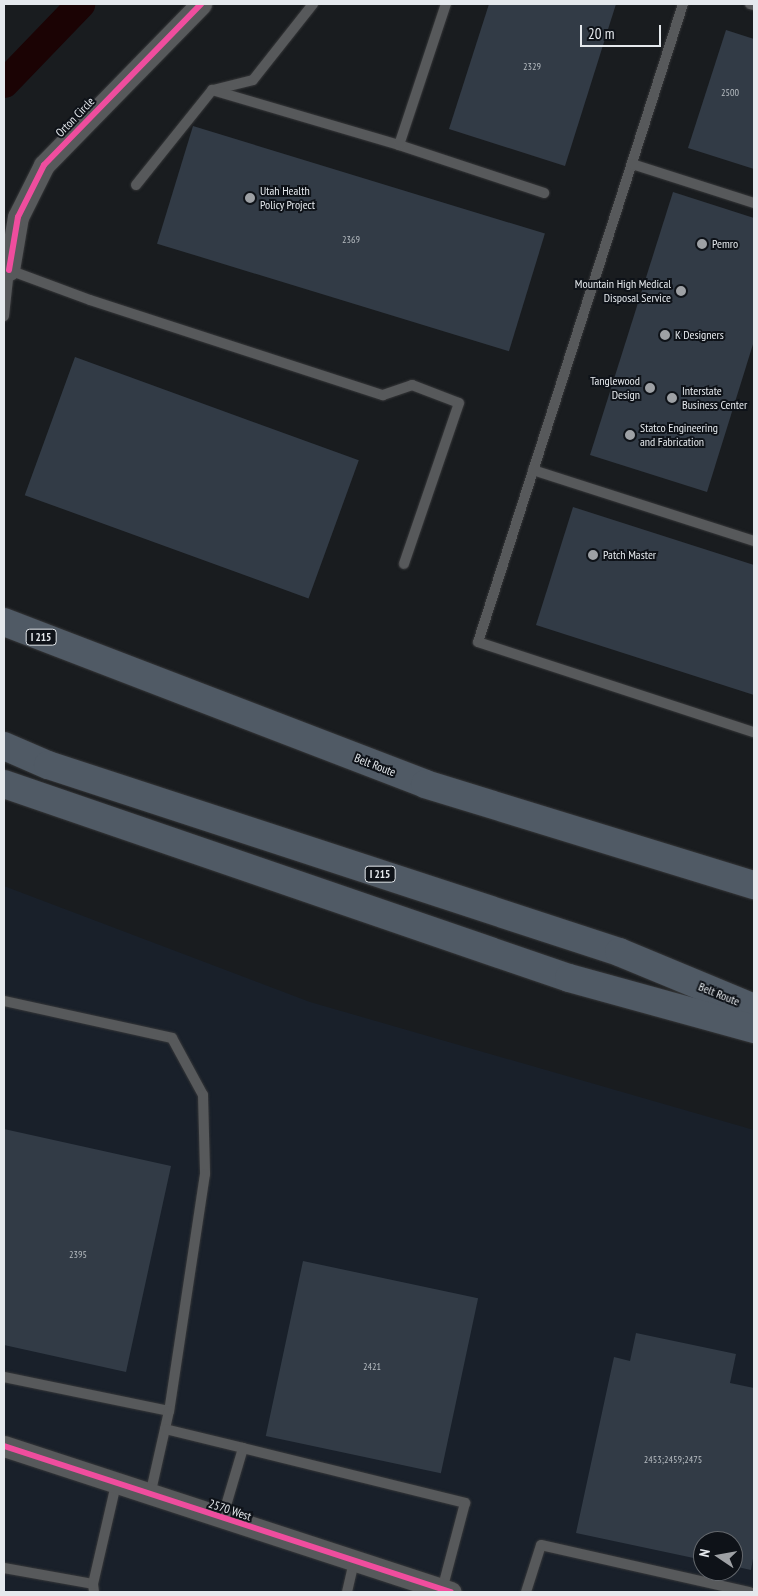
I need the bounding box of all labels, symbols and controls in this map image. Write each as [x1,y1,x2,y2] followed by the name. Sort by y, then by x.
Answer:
[583,15,664,47] scale bar
[588,24,614,43] text: 20 m
[523,61,541,73] house number: 2329
[721,87,739,99] house number: 2500
[53,94,97,140] street label: Orton Circle
[260,184,315,212] place label: Utah Health Policy Project
[244,192,256,204] marker: Utah Health Policy Project
[342,234,360,246] house number: 2369
[712,237,738,251] place label: Pemro
[696,238,708,250] marker: Pemro
[575,277,671,305] place label: Mountain High Medical Disposal Service
[675,285,687,297] marker: Mountain High Medical Disposal Service
[675,328,724,342] place label: K Designers
[659,329,671,341] marker: K Designers
[590,374,640,402] place label: Tanglewood Design
[644,382,656,394] marker: Tanglewood Design
[682,384,747,412] place label: Interstate Business Center
[666,392,678,404] marker: Interstate Business Center
[640,421,718,449] place label: Statco Engineering and Fabrication
[624,429,636,441] marker: Statco Engineering and Fabrication
[603,548,656,562] place label: Patch Master
[587,549,599,561] marker: Patch Master
[25,628,57,646] road number: I 215
[352,751,398,779] street label: Belt Route
[364,866,396,882] road number: I 215
[696,979,742,1009] street label: Belt Route
[69,1249,87,1261] house number: 2395
[363,1361,381,1373] house number: 2421
[644,1454,702,1466] house number: 2453;2459;2475
[207,1496,253,1524] street label: 2570 West
[693,1531,743,1581] north arrow
[695,1548,714,1559] text: N

